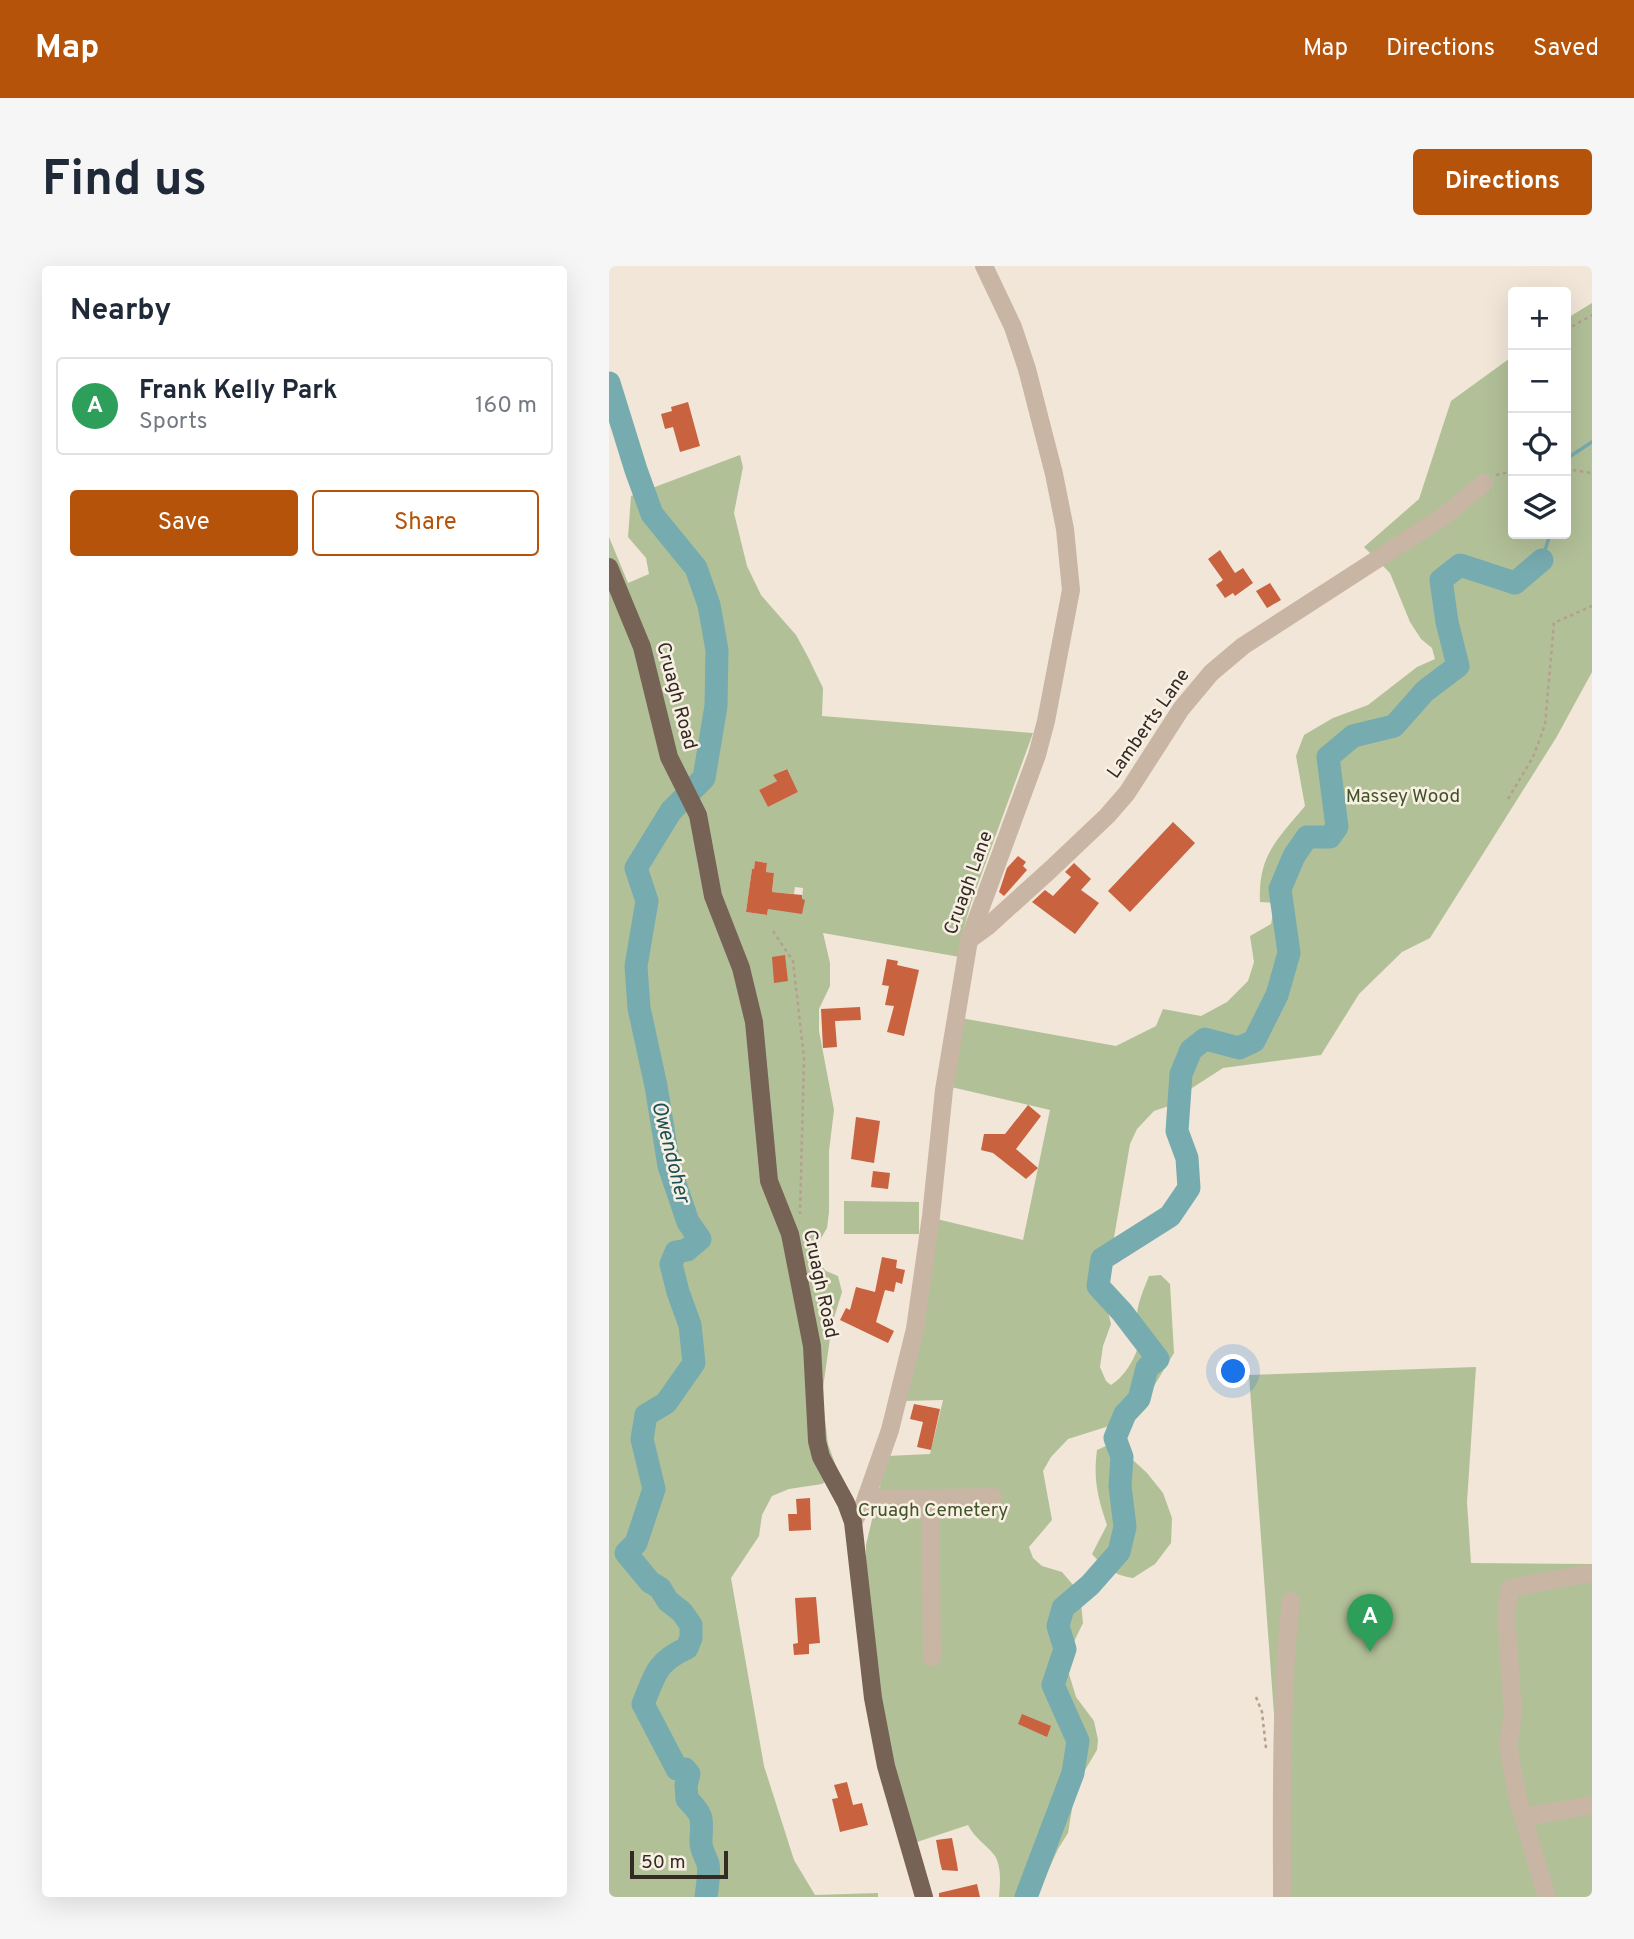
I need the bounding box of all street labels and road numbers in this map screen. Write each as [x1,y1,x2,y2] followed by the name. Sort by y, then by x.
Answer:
[650,640,702,752] street label: Cruagh Road
[1102,664,1196,784] street label: Lamberts Lane
[939,828,999,938] street label: Cruagh Lane
[797,1227,843,1341] street label: Cruagh Road

